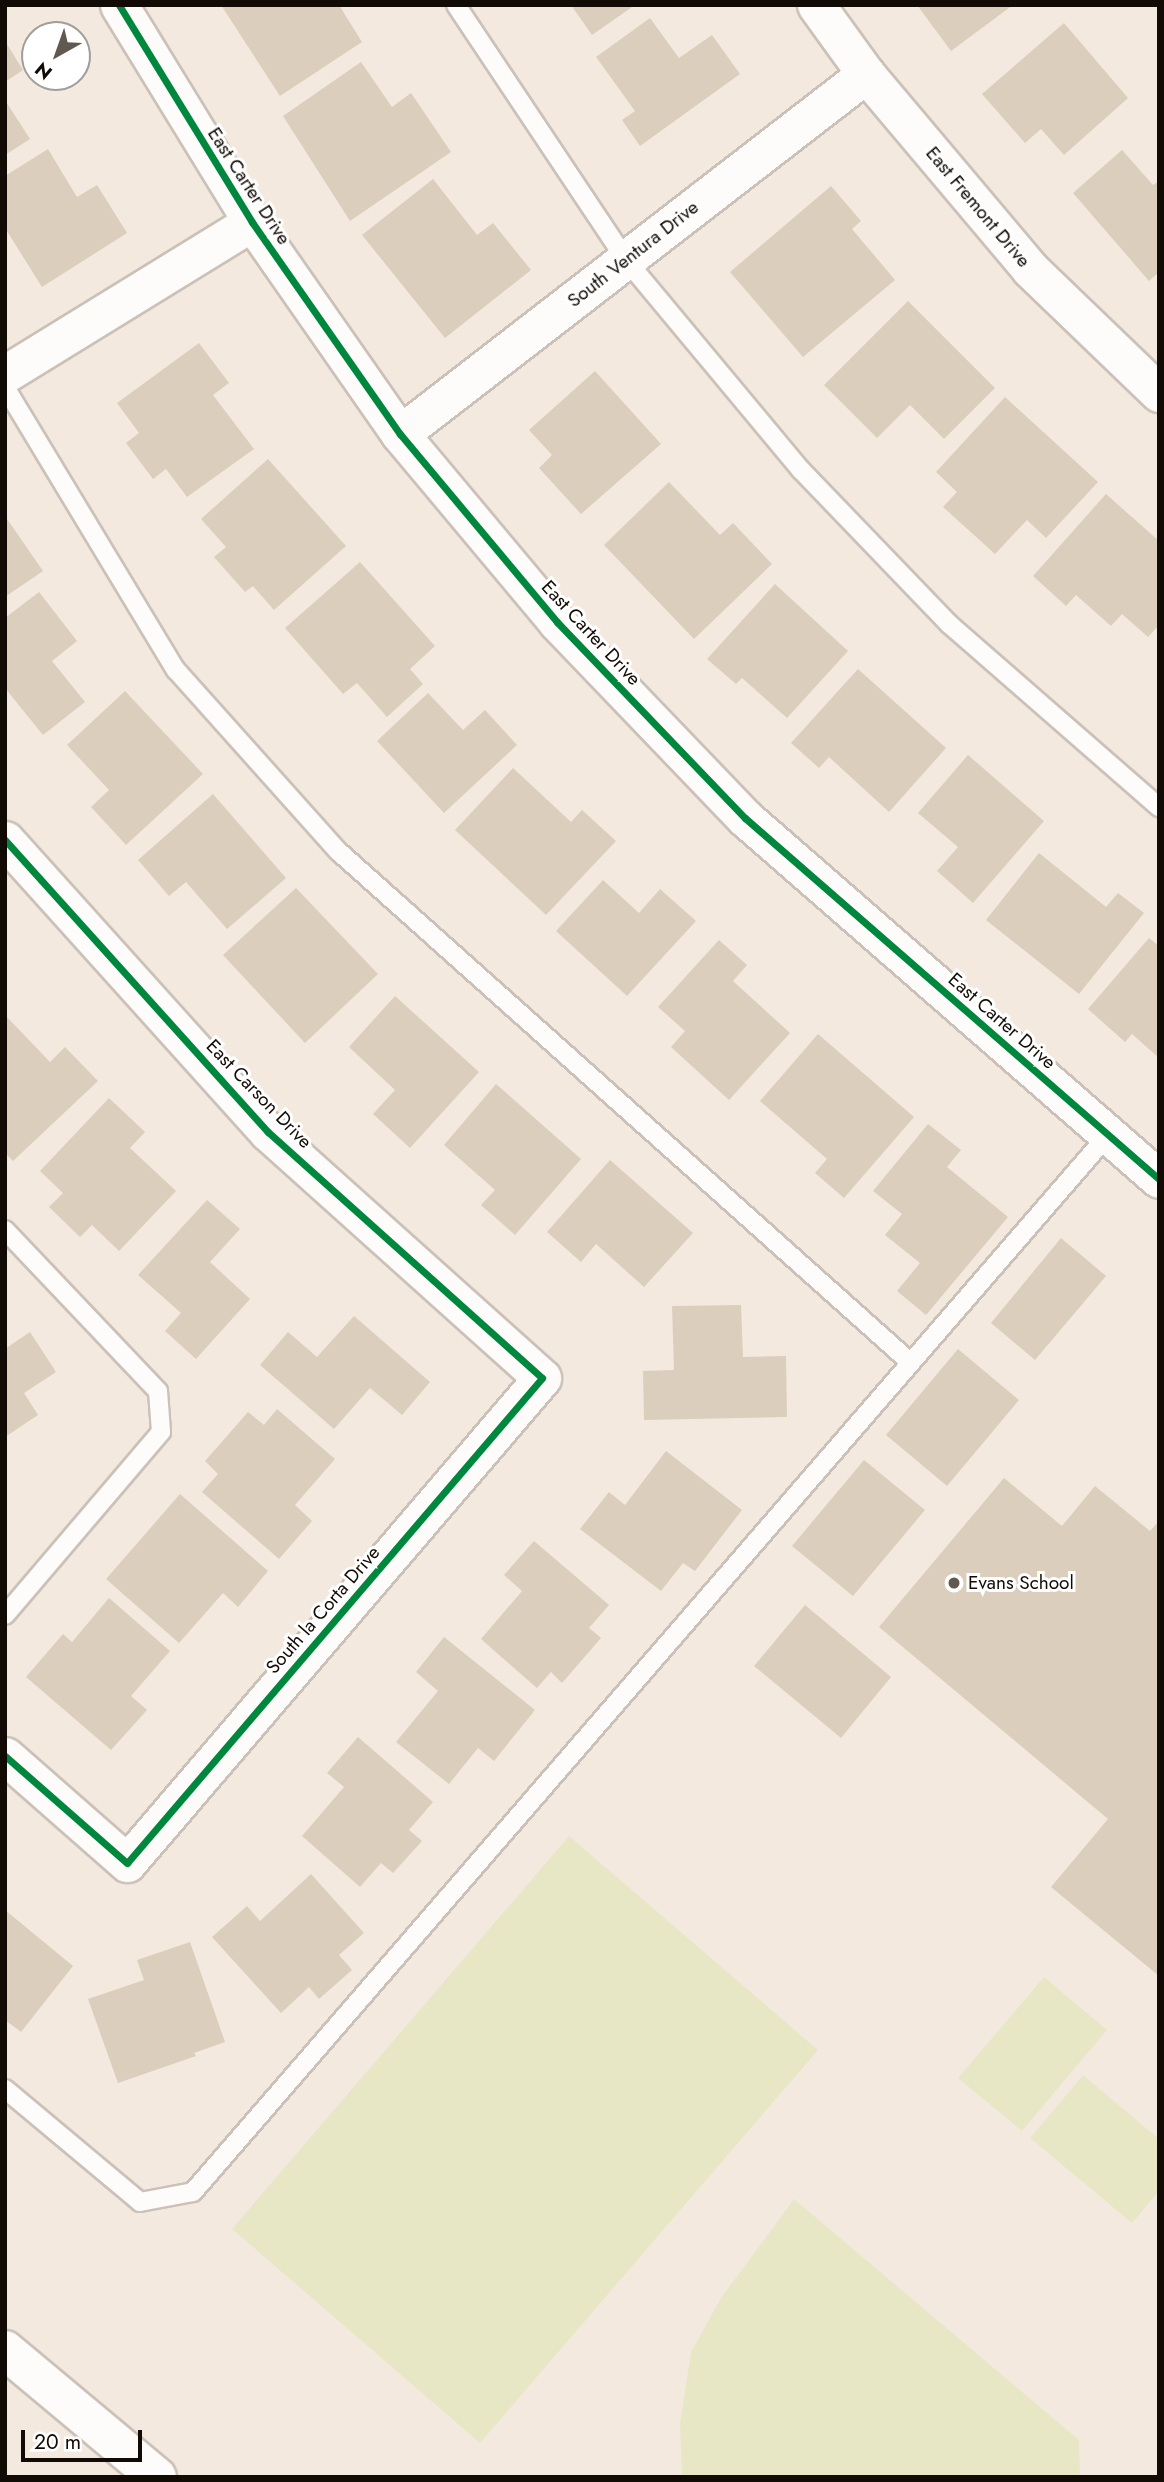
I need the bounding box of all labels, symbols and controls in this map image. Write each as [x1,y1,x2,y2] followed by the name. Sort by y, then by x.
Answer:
[21,21,91,91] north arrow
[29,56,58,86] text: N
[203,123,295,249] street label: East Carter Drive
[921,142,1035,272] street label: East Fremont Drive
[563,196,703,312] street label: South Ventura Drive
[537,576,645,690] street label: East Carter Drive
[944,968,1060,1074] street label: East Carter Drive
[201,1035,317,1153] street label: East Carson Drive
[261,1541,385,1679] street label: South la Corta Drive
[968,1572,1074,1594] place label: Evans School
[946,1575,962,1591] marker: Evans School
[24,2416,145,2460] scale bar
[34,2427,81,2457] text: 20 m

